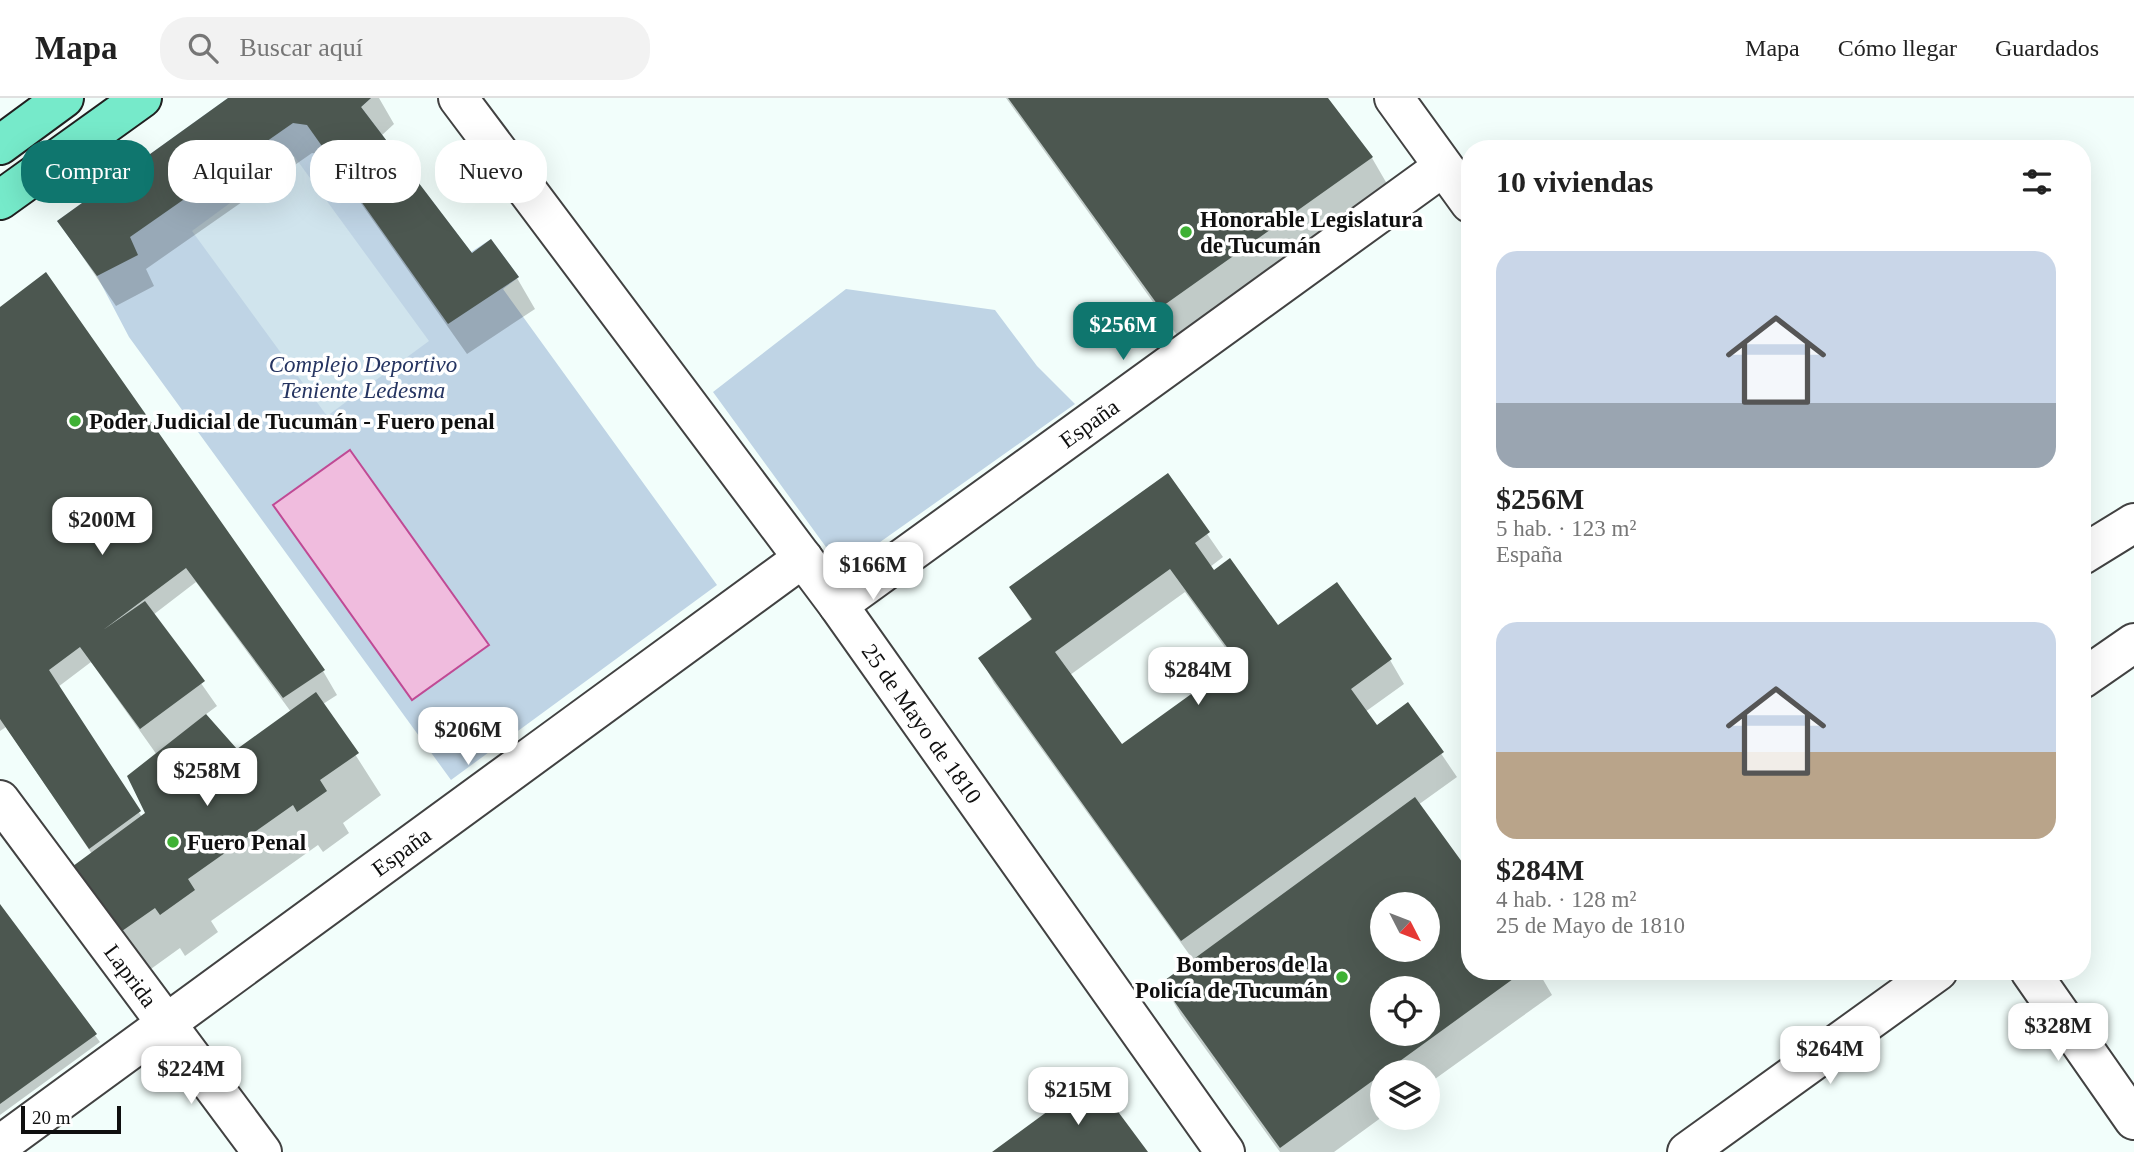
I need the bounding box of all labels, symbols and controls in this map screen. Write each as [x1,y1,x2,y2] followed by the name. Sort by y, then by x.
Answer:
[160,17,650,80] search box
[184,29,222,67] icon: search
[35,30,118,66] text: Mapa
[240,33,363,62] text: Buscar aquí
[1745,35,1800,61] text: Mapa
[1838,35,1957,61] text: Cómo llegar
[1995,35,2099,61] text: Guardados
[21,140,154,203] chip: Comprar
[168,140,296,203] chip: Alquilar
[310,140,421,203] chip: Filtros
[435,140,547,203] chip: Nuevo
[2018,163,2056,201] icon: filters
[1496,165,1654,198] text: 10 viviendas
[1200,207,1423,258] place label: Honorable Legislatura de Tucumán
[1178,224,1194,240] marker: Honorable Legislatura de Tucumán
[1713,297,1839,423] icon: home
[1074,302,1172,362] pin: $256M
[1089,312,1157,337] text: $256M
[269,352,457,403] park label: Complejo Deportivo Teniente Ledesma
[1055,394,1123,453] street label: España
[89,409,495,434] place label: Poder Judicial de Tucumán - Fuero penal
[67,413,83,429] marker: Poder Judicial de Tucumán - Fuero penal
[1496,482,1584,515] text: $256M
[53,498,151,557] pin: $200M
[68,507,136,532] text: $200M
[1496,516,1636,541] text: 5 hab. · 123 m²
[824,542,922,602] pin: $166M
[1496,542,1562,567] text: España
[839,552,907,577] text: $166M
[857,639,987,808] street label: 25 de Mayo de 1810
[1149,648,1247,707] pin: $284M
[1164,657,1232,682] text: $284M
[1713,668,1839,794] icon: home
[419,708,517,767] pin: $206M
[434,717,502,742] text: $206M
[158,748,256,808] pin: $258M
[173,758,241,783] text: $258M
[367,822,435,881] street label: España
[187,830,306,855] place label: Fuero Penal
[165,834,181,850] marker: Fuero Penal
[1496,853,1584,886] text: $284M
[1496,887,1636,912] text: 4 hab. · 128 m²
[1370,892,1440,962] north arrow
[1370,892,1440,1130] map controls
[1496,913,1685,938] text: 25 de Mayo de 1810
[99,940,162,1012] street label: Laprida
[1135,952,1328,1003] place label: Bomberos de la Policía de Tucumán
[1334,969,1350,985] marker: Bomberos de la Policía de Tucumán
[1370,976,1440,1046] button: locate
[2009,1004,2107,1063] pin: $328M
[2024,1013,2092,1038] text: $328M
[1781,1026,1879,1086] pin: $264M
[1796,1036,1864,1061] text: $264M
[142,1046,240,1106] pin: $224M
[157,1056,225,1081] text: $224M
[1370,1060,1440,1130] button: layers
[1029,1068,1127,1127] pin: $215M
[1044,1077,1112,1102] text: $215M
[21,1103,121,1135] scale bar
[32,1107,71,1128] text: 20 m

